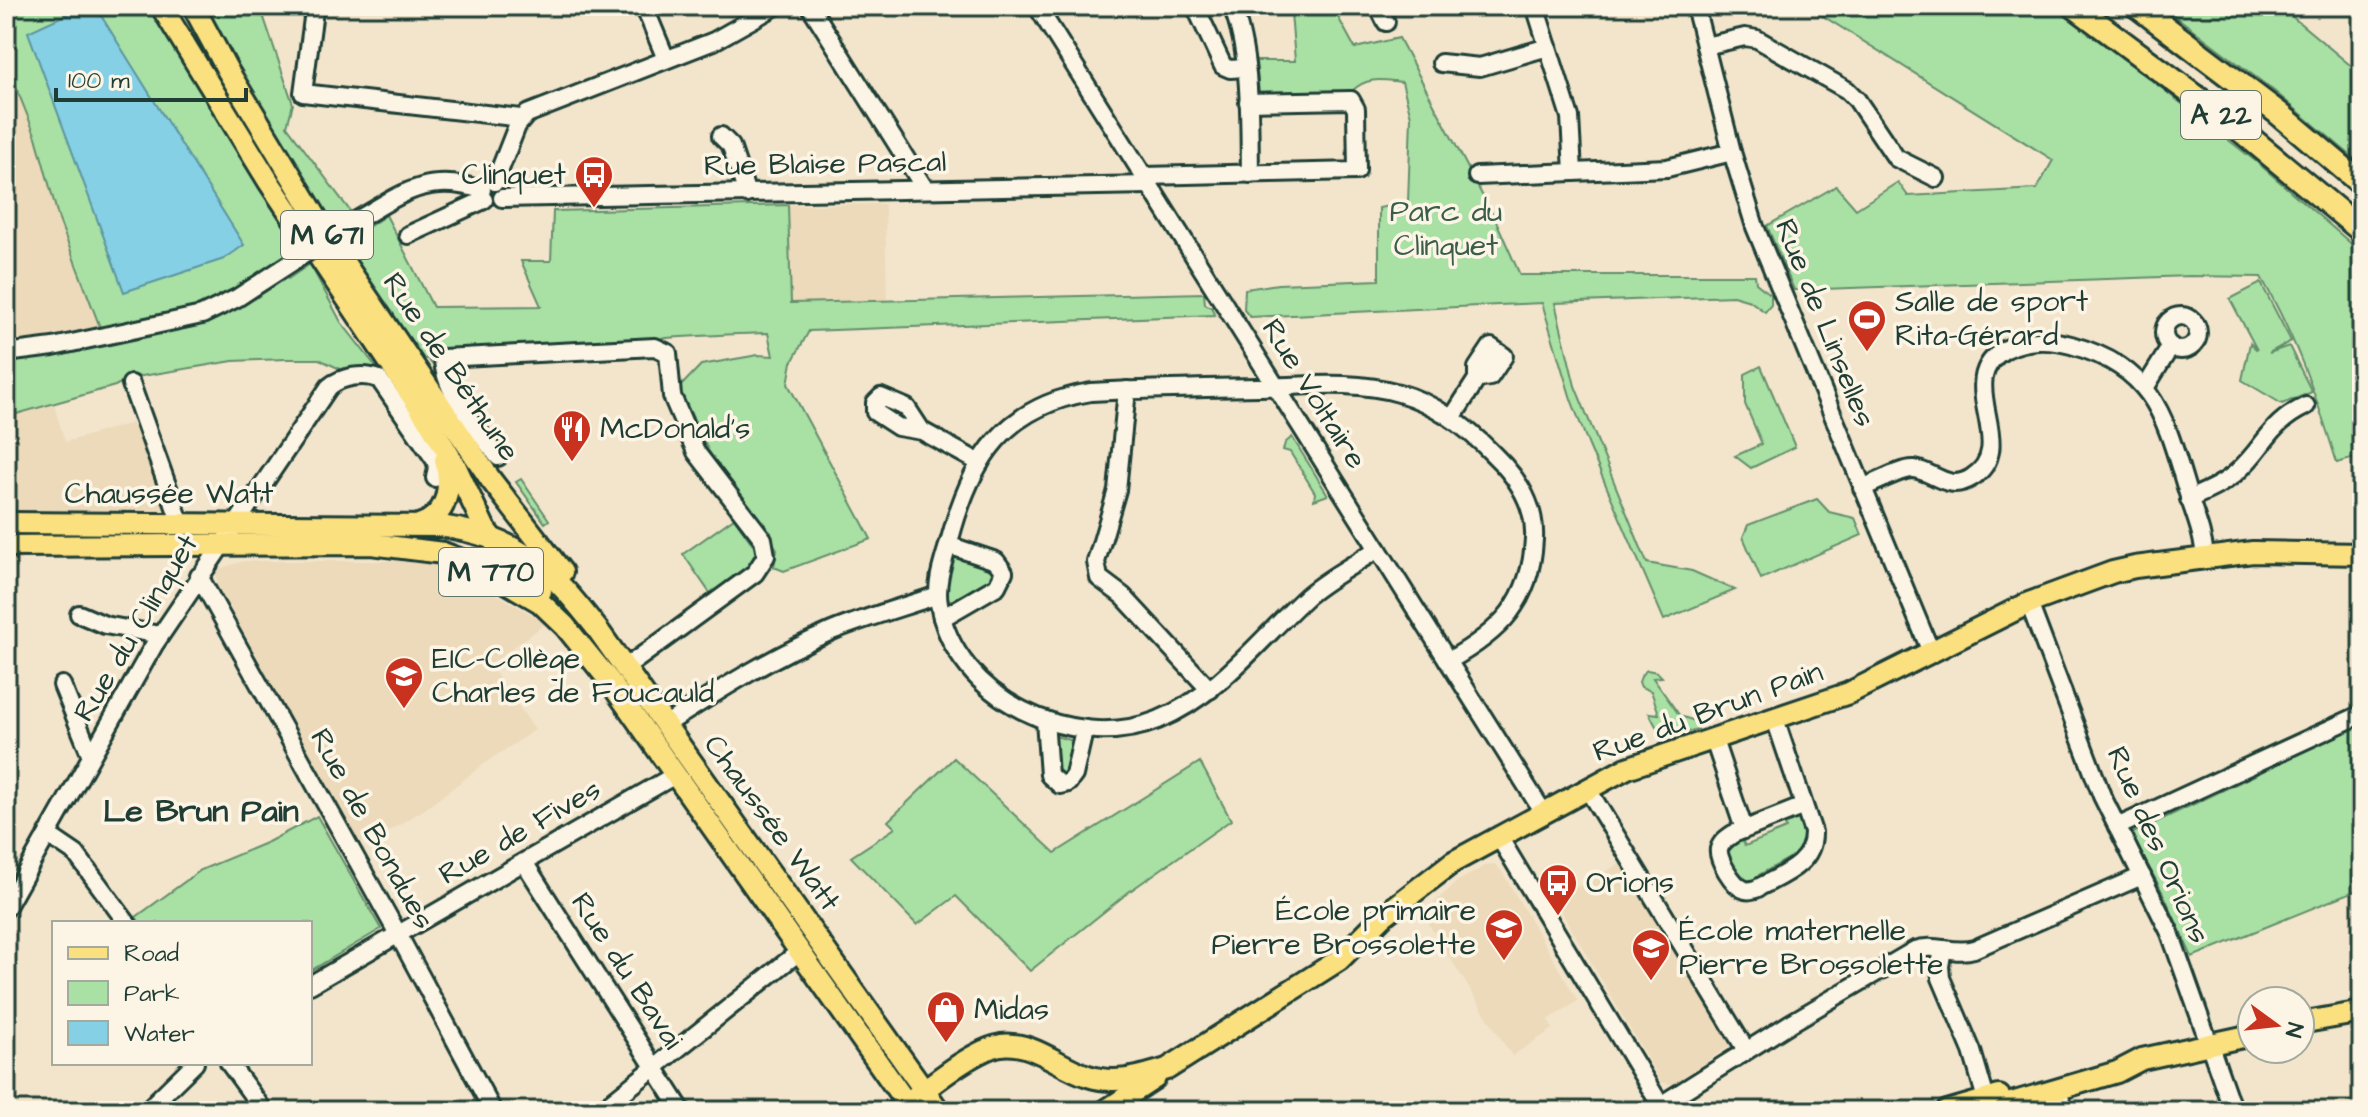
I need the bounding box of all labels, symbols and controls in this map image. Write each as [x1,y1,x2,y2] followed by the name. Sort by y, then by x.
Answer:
[56,52,246,102] scale bar
[68,64,130,98] text: 100 m
[2181,91,2261,139] road number: A 22
[703,141,947,187] street label: Rue Blaise Pascal
[461,154,566,196] place label: Clinquet
[573,154,615,209] bus stop icon: Clinquet
[1390,191,1502,267] park label: Parc du Clinquet
[281,211,373,259] road number: M 671
[1764,213,1886,433] street label: Rue de Linselles
[372,264,530,470] street label: Rue de Béthune
[1895,281,2088,357] place label: Salle de sport Rita-Gérard
[1846,298,1888,353] sports icon: Salle de sport Rita-Gérard
[1251,311,1377,477] street label: Rue Voltaire
[551,408,593,463] restaurant icon: McDonald's
[600,408,750,450] place label: McDonald's
[65,473,273,515] street label: Chaussée Watt
[63,526,209,730] street label: Rue du Clinquet
[439,548,543,596] road number: M 770
[432,638,714,714] place label: EIC-Collège Charles de Foucauld
[1587,651,1829,773] street label: Rue du Brun Pain
[383,655,425,710] school or university icon: EIC-Collège Charles de Foucauld
[299,721,445,937] street label: Rue de Bondues
[694,726,850,920] street label: Chaussée Watt
[2096,740,2220,950] street label: Rue des Orions
[431,769,609,895] street label: Rue de Fives
[103,789,299,834] district label: Le Brun Pain
[1537,862,1579,917] bus stop icon: Orions
[1586,862,1674,904] place label: Orions
[561,884,694,1058] street label: Rue du Bavai
[1212,890,1476,966] place label: École primaire Pierre Brossolette
[1483,907,1525,962] school or university icon: École primaire Pierre Brossolette
[1679,910,1943,986] place label: École maternelle Pierre Brossolette
[52,921,312,1065] legend
[1630,927,1672,982] school or university icon: École maternelle Pierre Brossolette
[124,937,179,971] text: Road
[124,977,180,1011] text: Park
[2236,985,2316,1065] north arrow
[925,989,967,1044] shop icon: Midas
[974,989,1049,1031] place label: Midas
[124,1017,195,1051] text: Water
[2277,1019,2311,1041] text: N

